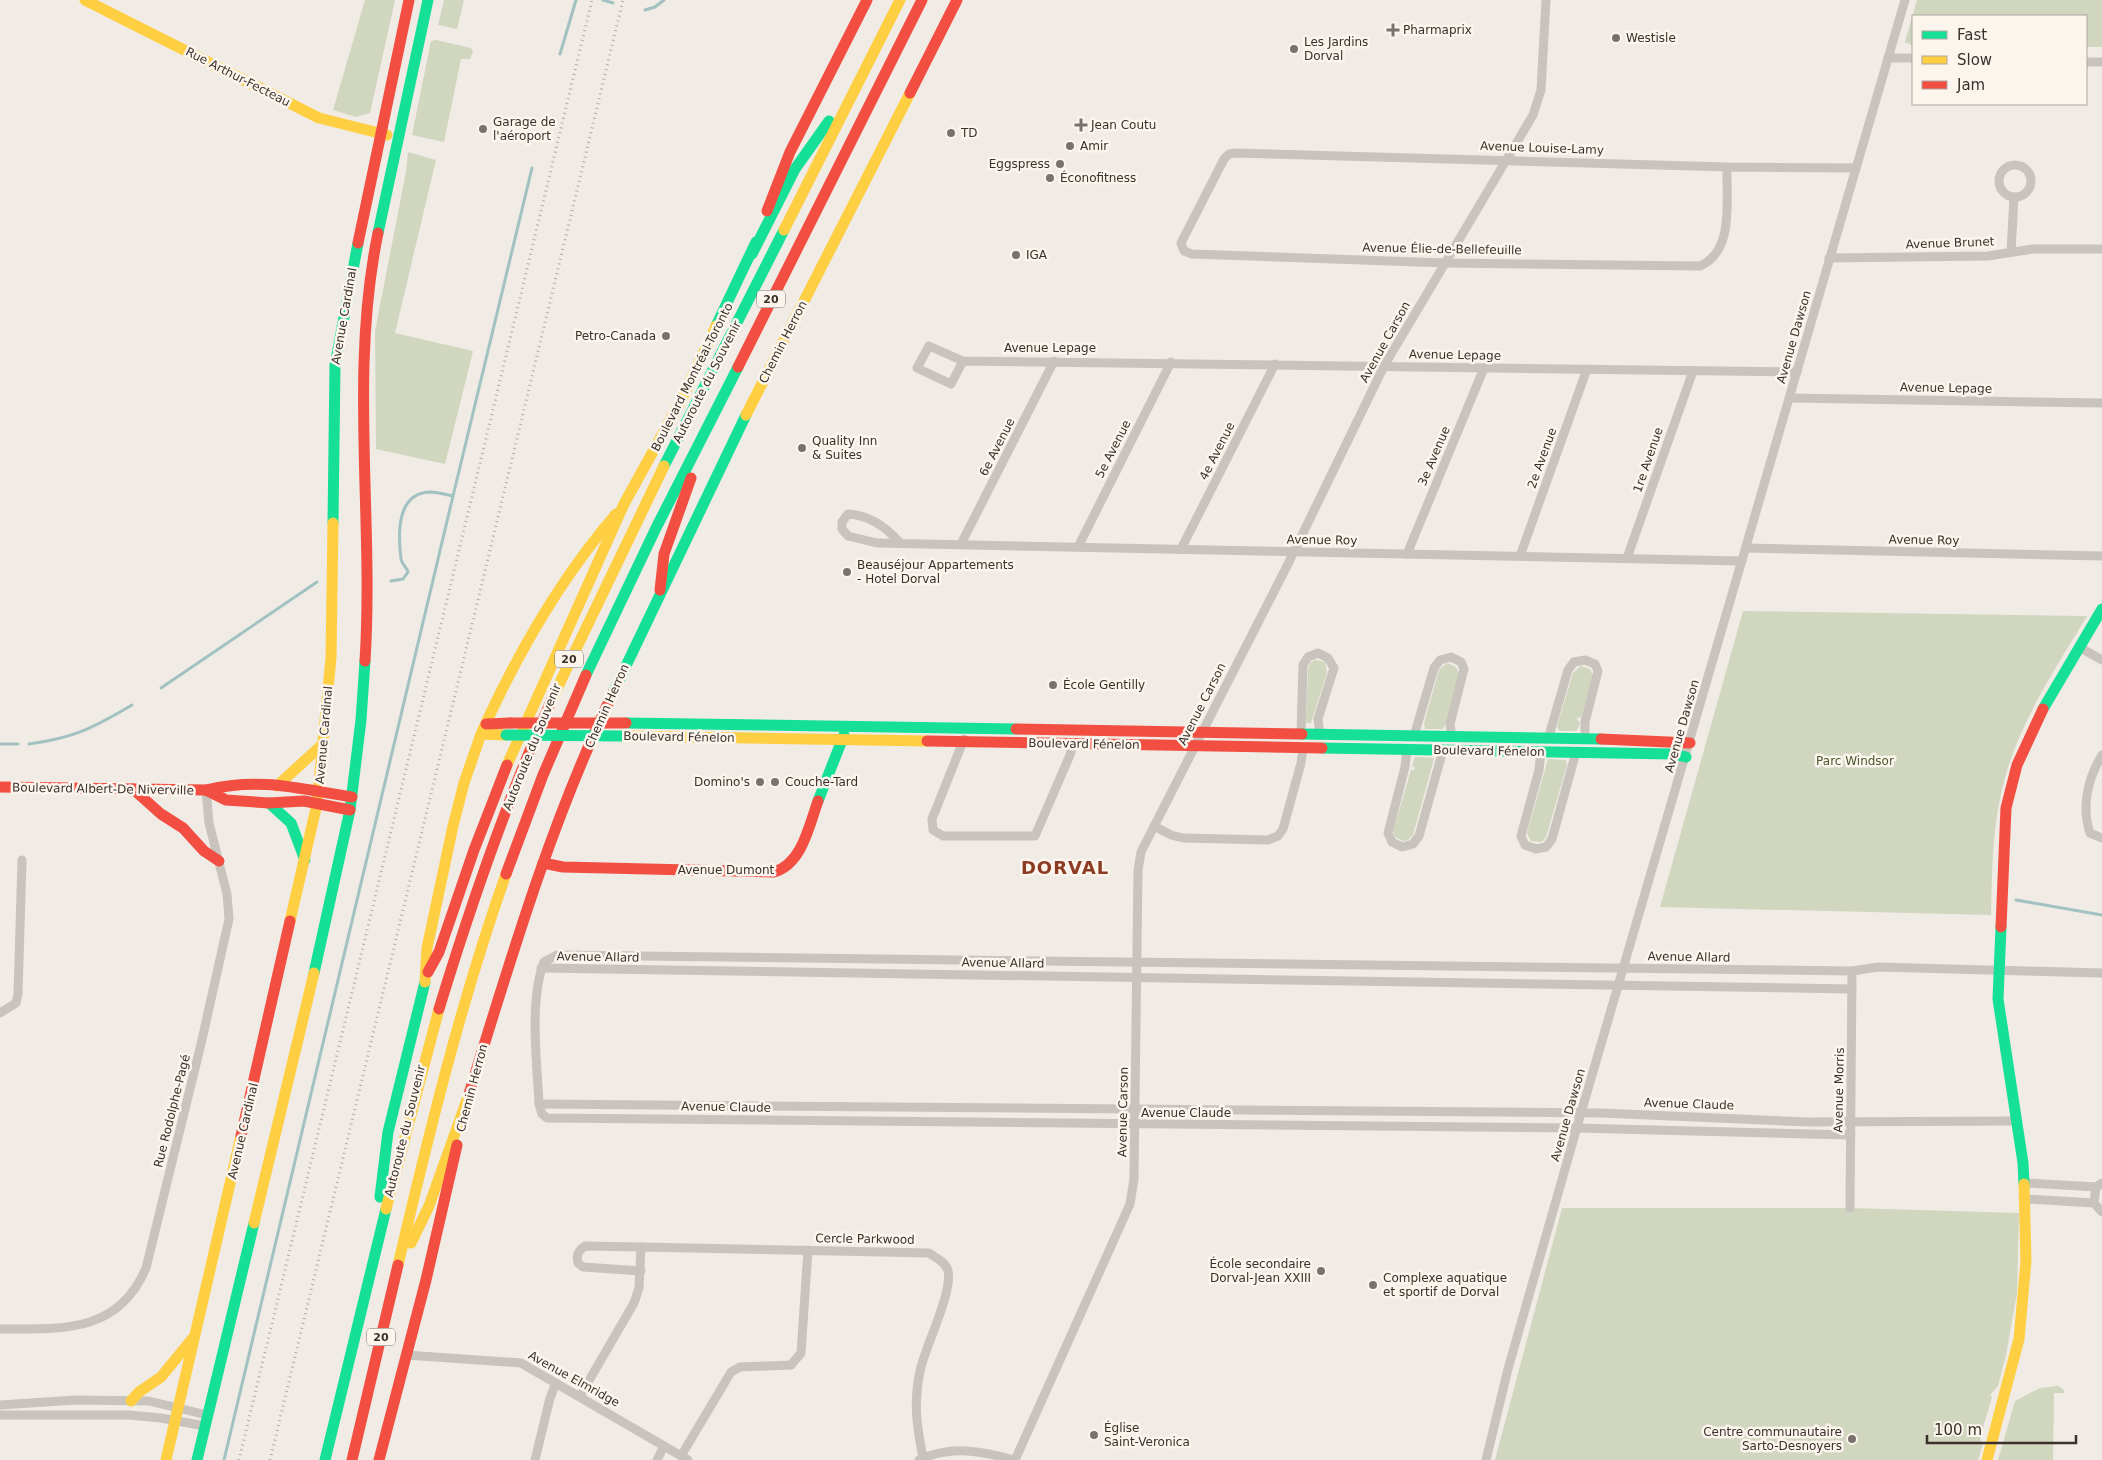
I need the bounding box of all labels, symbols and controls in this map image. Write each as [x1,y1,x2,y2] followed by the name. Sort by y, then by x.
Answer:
[1912,15,2087,105] legend
[1403,23,1472,37] place label: Pharmaprix
[1387,24,1399,36] marker: Pharmaprix
[1957,26,1987,44] text: Fast
[1626,31,1676,45] place label: Westisle
[1610,32,1622,44] marker: Westisle
[1304,35,1368,63] place label: Les Jardins Dorval
[1288,43,1300,55] marker: Les Jardins Dorval
[183,45,293,109] street label: Rue Arthur-Fecteau
[1957,51,1992,69] text: Slow
[1956,76,1985,94] text: Jam
[493,115,556,143] place label: Garage de l'aéroport
[1090,118,1156,132] place label: Jean Coutu
[1075,119,1087,131] marker: Jean Coutu
[477,123,489,135] marker: Garage de l'aéroport
[960,126,978,140] place label: TD
[945,127,957,139] marker: TD
[1080,139,1108,153] place label: Amir
[1480,139,1604,157] street label: Avenue Louise-Lamy
[1064,140,1076,152] marker: Amir
[989,157,1050,171] place label: Eggspress
[1054,158,1066,170] marker: Eggspress
[1060,170,1136,185] place label: Éconofitness
[1044,172,1056,184] marker: Éconofitness
[1905,234,1995,252] street label: Avenue Brunet
[1362,240,1522,257] street label: Avenue Élie-de-Bellefeuille
[1026,248,1048,262] place label: IGA
[1010,249,1022,261] marker: IGA
[329,266,359,366] street label: Avenue Cardinal
[1774,289,1814,385] street label: Avenue Dawson
[757,290,785,308] road number: 20
[756,298,810,386] street label: Chemin Herron
[1357,299,1413,385] street label: Avenue Carson
[648,300,736,454] street label: Boulevard Montréal-Toronto
[670,318,744,445] street label: Autoroute du Souvenir
[575,329,656,343] place label: Petro-Canada
[660,330,672,342] marker: Petro-Canada
[1004,341,1096,355] street label: Avenue Lepage
[1409,347,1501,363] street label: Avenue Lepage
[1900,380,1992,396] street label: Avenue Lepage
[976,416,1018,478] street label: 6e Avenue
[1092,418,1134,480] street label: 5e Avenue
[1196,420,1238,482] street label: 4e Avenue
[1415,424,1453,488] street label: 3e Avenue
[1525,426,1559,490] street label: 2e Avenue
[1630,426,1666,494] street label: 1re Avenue
[812,434,877,462] place label: Quality Inn & Suites
[796,442,808,454] marker: Quality Inn & Suites
[1287,532,1357,548] street label: Avenue Roy
[1889,532,1959,548] street label: Avenue Roy
[857,558,1014,586] place label: Beauséjour Appartements - Hotel Dorval
[841,566,853,578] marker: Beauséjour Appartements - Hotel Dorval
[555,651,583,668] road number: 20
[1175,661,1229,747] street label: Avenue Carson
[582,662,632,750] street label: Chemin Herron
[1063,677,1145,692] place label: École Gentilly
[1662,678,1702,774] street label: Avenue Dawson
[1047,679,1059,691] marker: École Gentilly
[500,682,564,812] street label: Autoroute du Souvenir
[313,686,335,784] street label: Avenue Cardinal
[623,729,735,745] street label: Boulevard Fénelon
[1028,736,1140,752] street label: Boulevard Fénelon
[1433,743,1545,759] street label: Boulevard Fénelon
[1816,754,1894,768] park label: Parc Windsor
[694,775,750,789] place label: Domino's
[785,775,858,789] place label: Couche-Tard
[754,776,766,788] marker: Domino's
[769,776,781,788] marker: Couche-Tard
[12,780,194,798] street label: Boulevard Albert-De Niverville
[1021,857,1109,878] district label: DORVAL
[678,863,775,877] street label: Avenue Dumont
[556,949,640,965] street label: Avenue Allard
[1647,949,1731,965] street label: Avenue Allard
[961,955,1045,971] street label: Avenue Allard
[454,1042,490,1134] street label: Chemin Herron
[1831,1047,1847,1133] street label: Avenue Morris
[151,1053,193,1169] street label: Rue Rodolphe-Pagé
[382,1064,428,1198] street label: Autoroute du Souvenir
[1115,1067,1131,1157] street label: Avenue Carson
[1548,1067,1588,1163] street label: Avenue Dawson
[225,1082,261,1180] street label: Avenue Cardinal
[1644,1095,1734,1113] street label: Avenue Claude
[681,1099,771,1115] street label: Avenue Claude
[1141,1106,1231,1120] street label: Avenue Claude
[815,1231,915,1247] street label: Cercle Parkwood
[1209,1256,1311,1285] place label: École secondaire Dorval-Jean XXIII
[1315,1265,1327,1277] marker: École secondaire Dorval-Jean XXIII
[1383,1271,1507,1299] place label: Complexe aquatique et sportif de Dorval
[1367,1279,1379,1291] marker: Complexe aquatique et sportif de Dorval
[367,1328,395,1345] road number: 20
[526,1348,622,1410] street label: Avenue Elmridge
[1927,1412,2076,1444] scale bar
[1104,1420,1190,1449] place label: Église Saint-Veronica
[1934,1421,1982,1439] text: 100 m
[1703,1425,1842,1453] place label: Centre communautaire Sarto-Desnoyers
[1088,1429,1100,1441] marker: Église Saint-Veronica
[1846,1433,1858,1445] marker: Centre communautaire Sarto-Desnoyers

